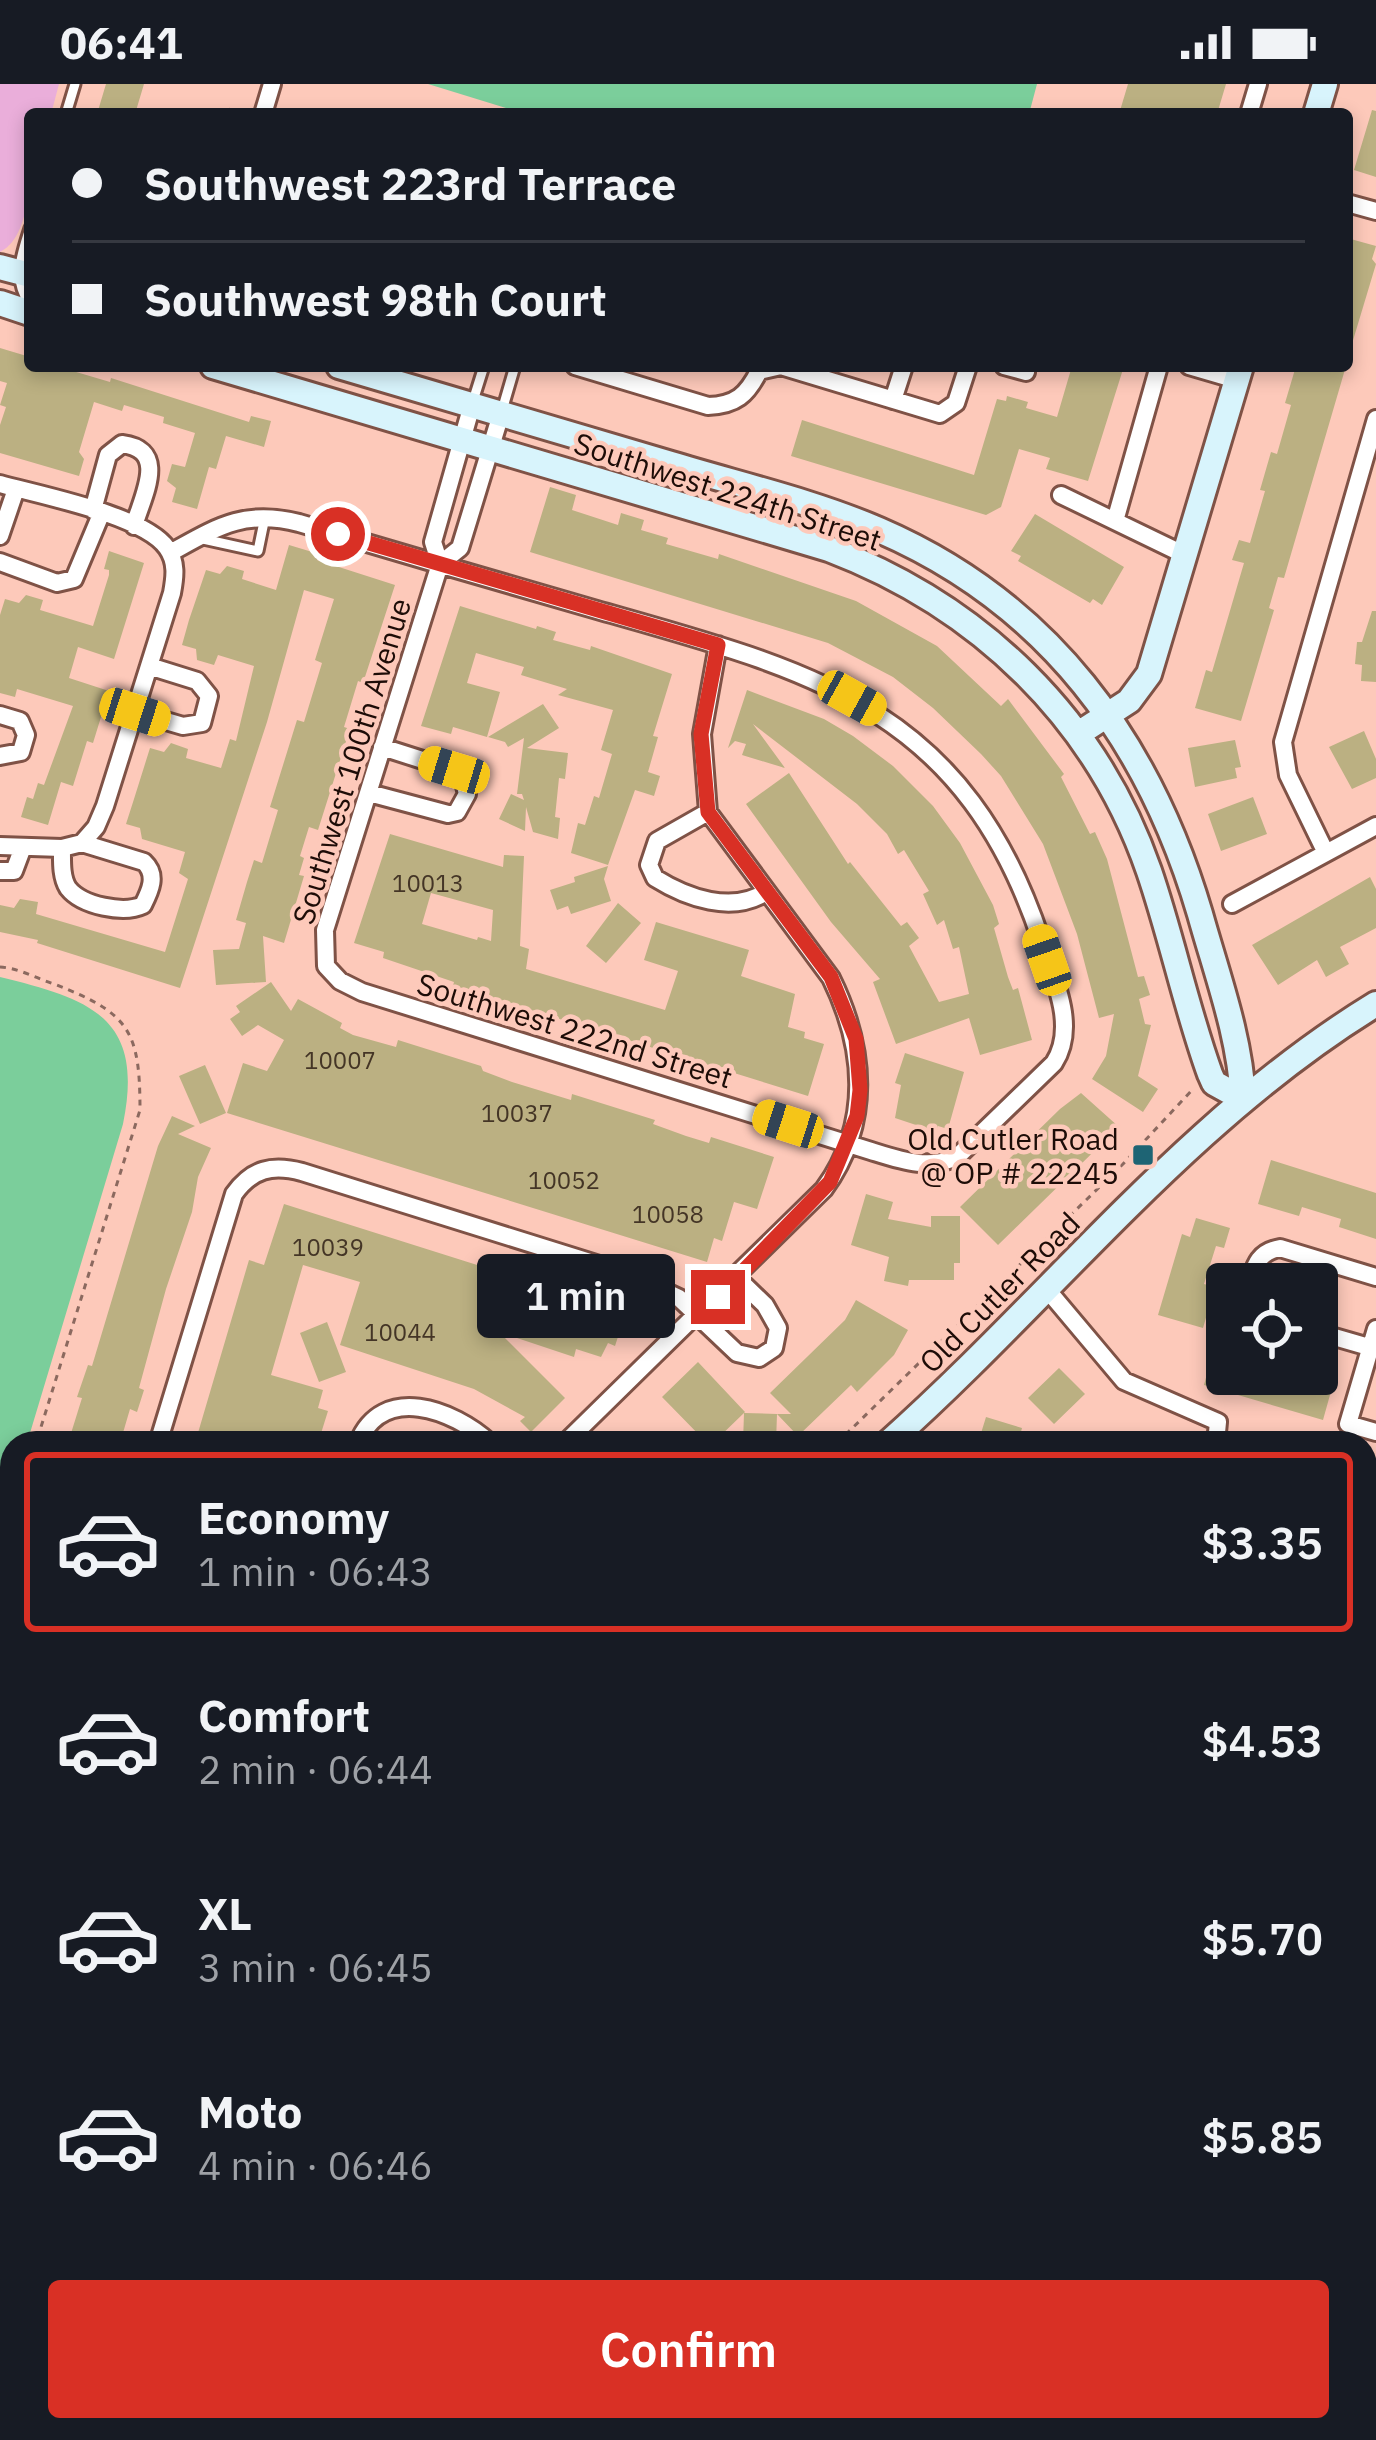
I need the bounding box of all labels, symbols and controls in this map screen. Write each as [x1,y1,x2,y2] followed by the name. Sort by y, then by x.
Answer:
[60,13,183,71] text: 06:41
[144,154,676,212] text: Southwest 223rd Terrace
[144,270,607,328] text: Southwest 98th Court
[569,423,887,559] street label: Southwest 224th Street
[311,507,365,561] route start
[283,593,419,929] street label: Southwest 100th Avenue
[812,665,892,731] car
[95,684,175,740] car
[414,742,494,798] car
[392,867,464,899] house number: 10013
[1018,920,1076,1000] car
[413,963,737,1097] street label: Southwest 222nd Street
[304,1044,376,1076] house number: 10007
[748,1096,828,1152] car
[481,1097,553,1129] house number: 10037
[907,1119,1119,1192] place label: Old Cutler Road @ OP # 22245
[1130,1142,1156,1168] marker: Old Cutler Road @ OP # 22245
[528,1164,600,1196] house number: 10052
[632,1198,704,1230] house number: 10058
[910,1203,1088,1381] street label: Old Cutler Road
[292,1231,364,1263] house number: 10039
[478,1255,676,1339] callout: 1 min
[1206,1263,1338,1395] map controls
[1206,1263,1338,1395] button: locate
[526,1270,626,1321] text: 1 min
[691,1270,745,1324] route end
[364,1316,436,1348] house number: 10044
[54,1488,162,1596] icon: car
[198,1488,389,1546] text: Economy
[1202,1513,1323,1571] text: $3.35
[198,1546,433,1597] text: 1 min · 06:43
[54,1686,162,1794] icon: car
[198,1686,370,1744] text: Comfort
[1202,1711,1323,1769] text: $4.53
[198,1744,433,1795] text: 2 min · 06:44
[54,1884,162,1992] icon: car
[198,1884,252,1942] text: XL
[1202,1909,1323,1967] text: $5.70
[198,1942,433,1993] text: 3 min · 06:45
[54,2082,162,2190] icon: car
[198,2082,302,2140] text: Moto
[1202,2107,1323,2165] text: $5.85
[198,2140,433,2191] text: 4 min · 06:46
[48,2280,1329,2418] button: Confirm

